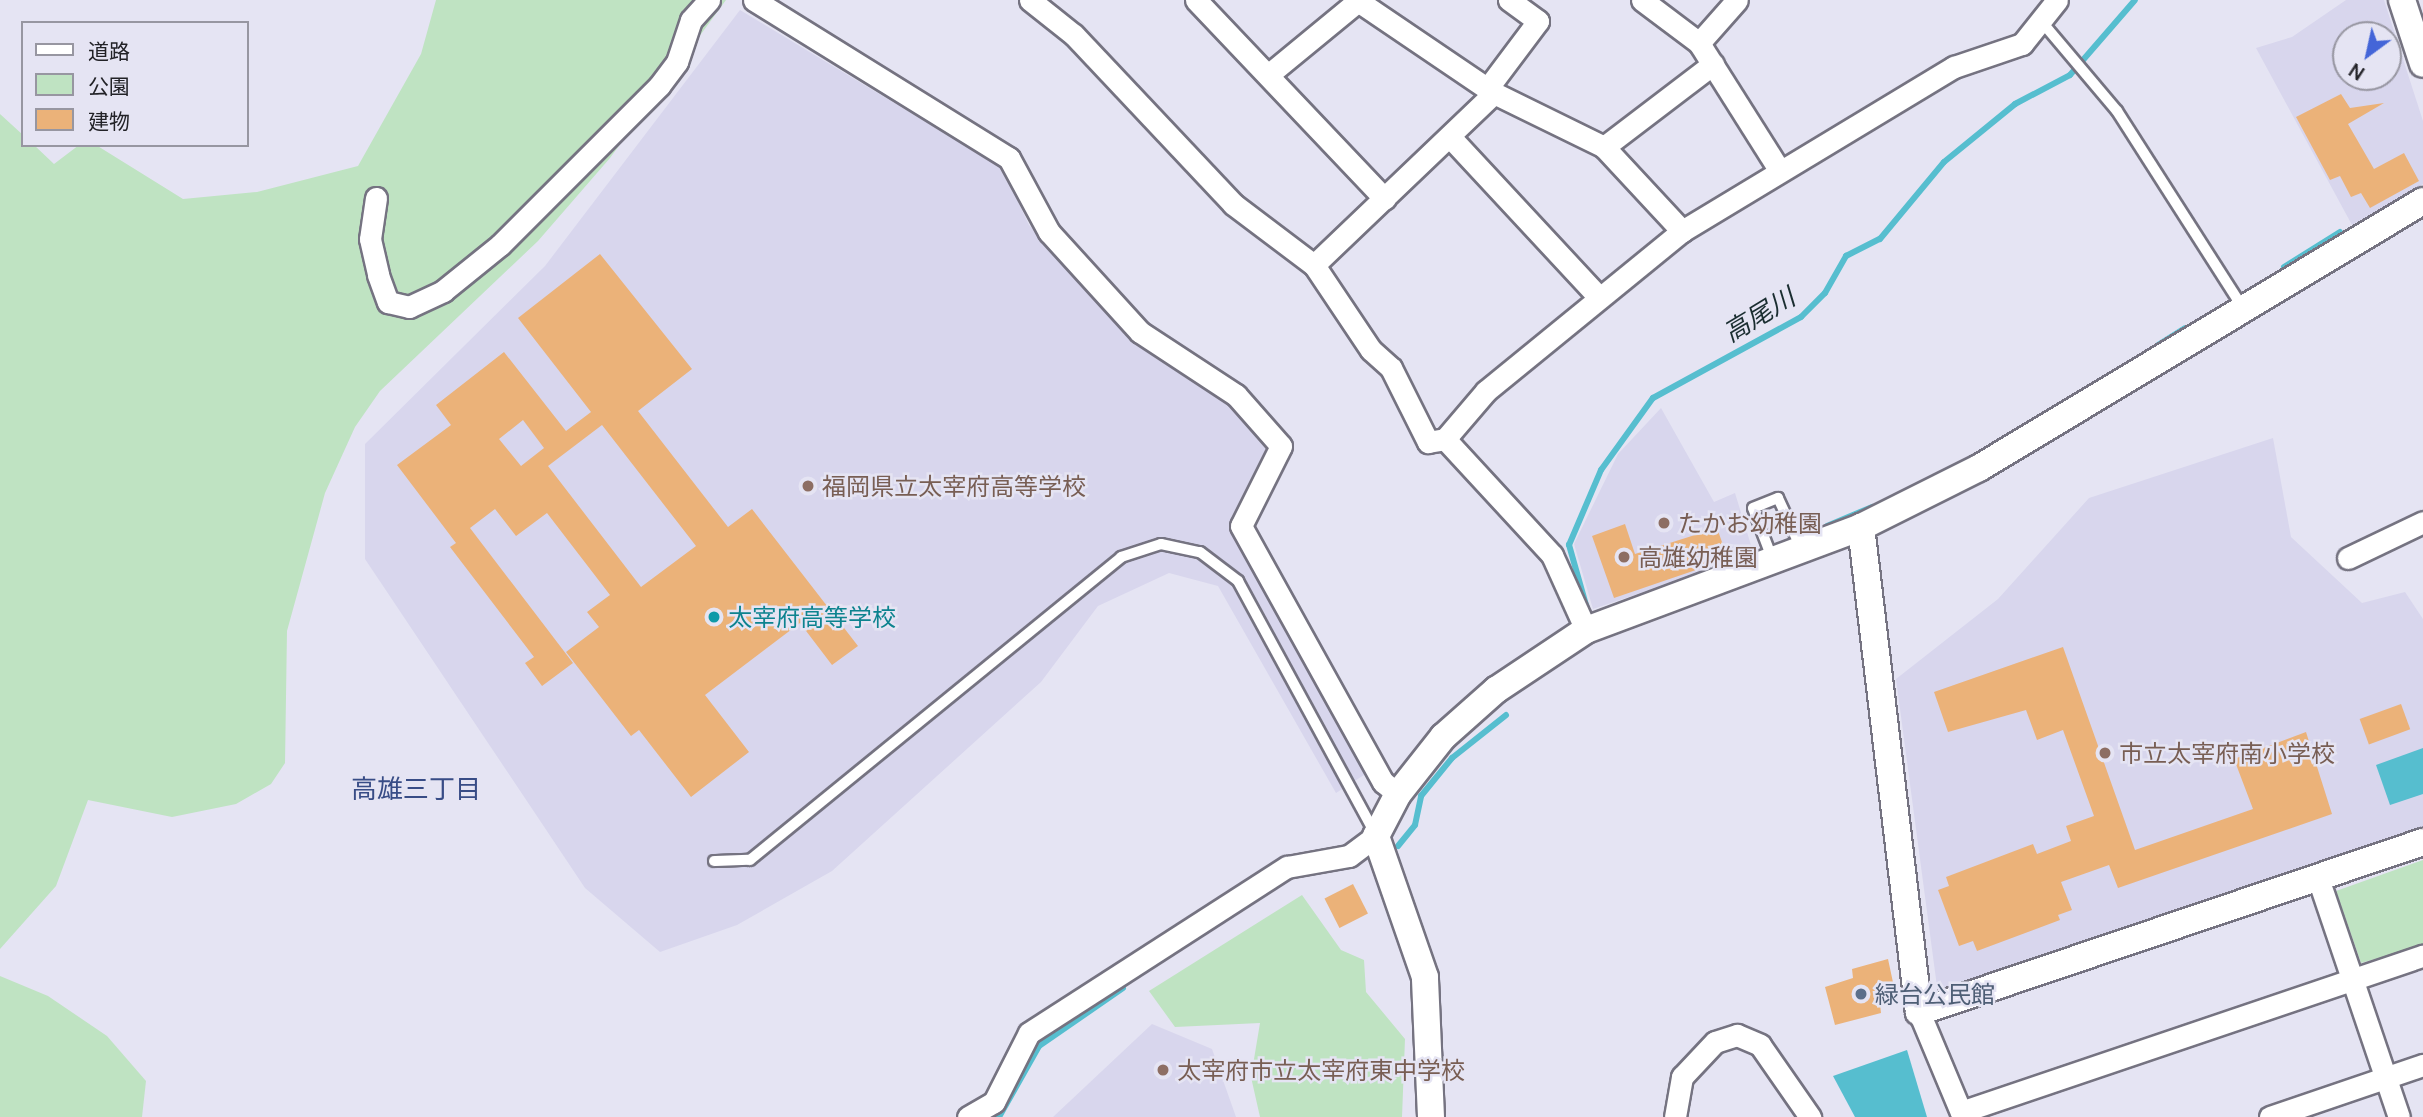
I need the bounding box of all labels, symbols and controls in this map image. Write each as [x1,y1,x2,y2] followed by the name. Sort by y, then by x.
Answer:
[21,21,248,147] legend
[2332,21,2402,91] north arrow
[88,37,130,65] text: 道路
[2344,57,2369,87] text: N
[88,72,130,100] text: 公園
[88,107,130,135] text: 建物
[1718,282,1800,348] water label: 高尾川
[822,472,1086,500] place label: 福岡県立太宰府高等学校
[800,478,816,494] marker: 福岡県立太宰府高等学校
[1678,509,1822,537] place label: たかお幼稚園
[1656,515,1672,531] marker: たかお幼稚園
[1638,543,1758,571] place label: 高雄幼稚園
[1616,549,1632,565] marker: 高雄幼稚園
[728,603,896,631] place label: 太宰府高等学校
[706,609,722,625] marker: 太宰府高等学校
[2119,739,2335,767] place label: 市立太宰府南小学校
[2097,745,2113,761] marker: 市立太宰府南小学校
[351,773,481,805] district label: 高雄三丁目
[1875,980,1995,1008] place label: 緑台公民館
[1853,986,1869,1002] marker: 緑台公民館
[1177,1056,1465,1084] place label: 太宰府市立太宰府東中学校
[1155,1062,1171,1078] marker: 太宰府市立太宰府東中学校

